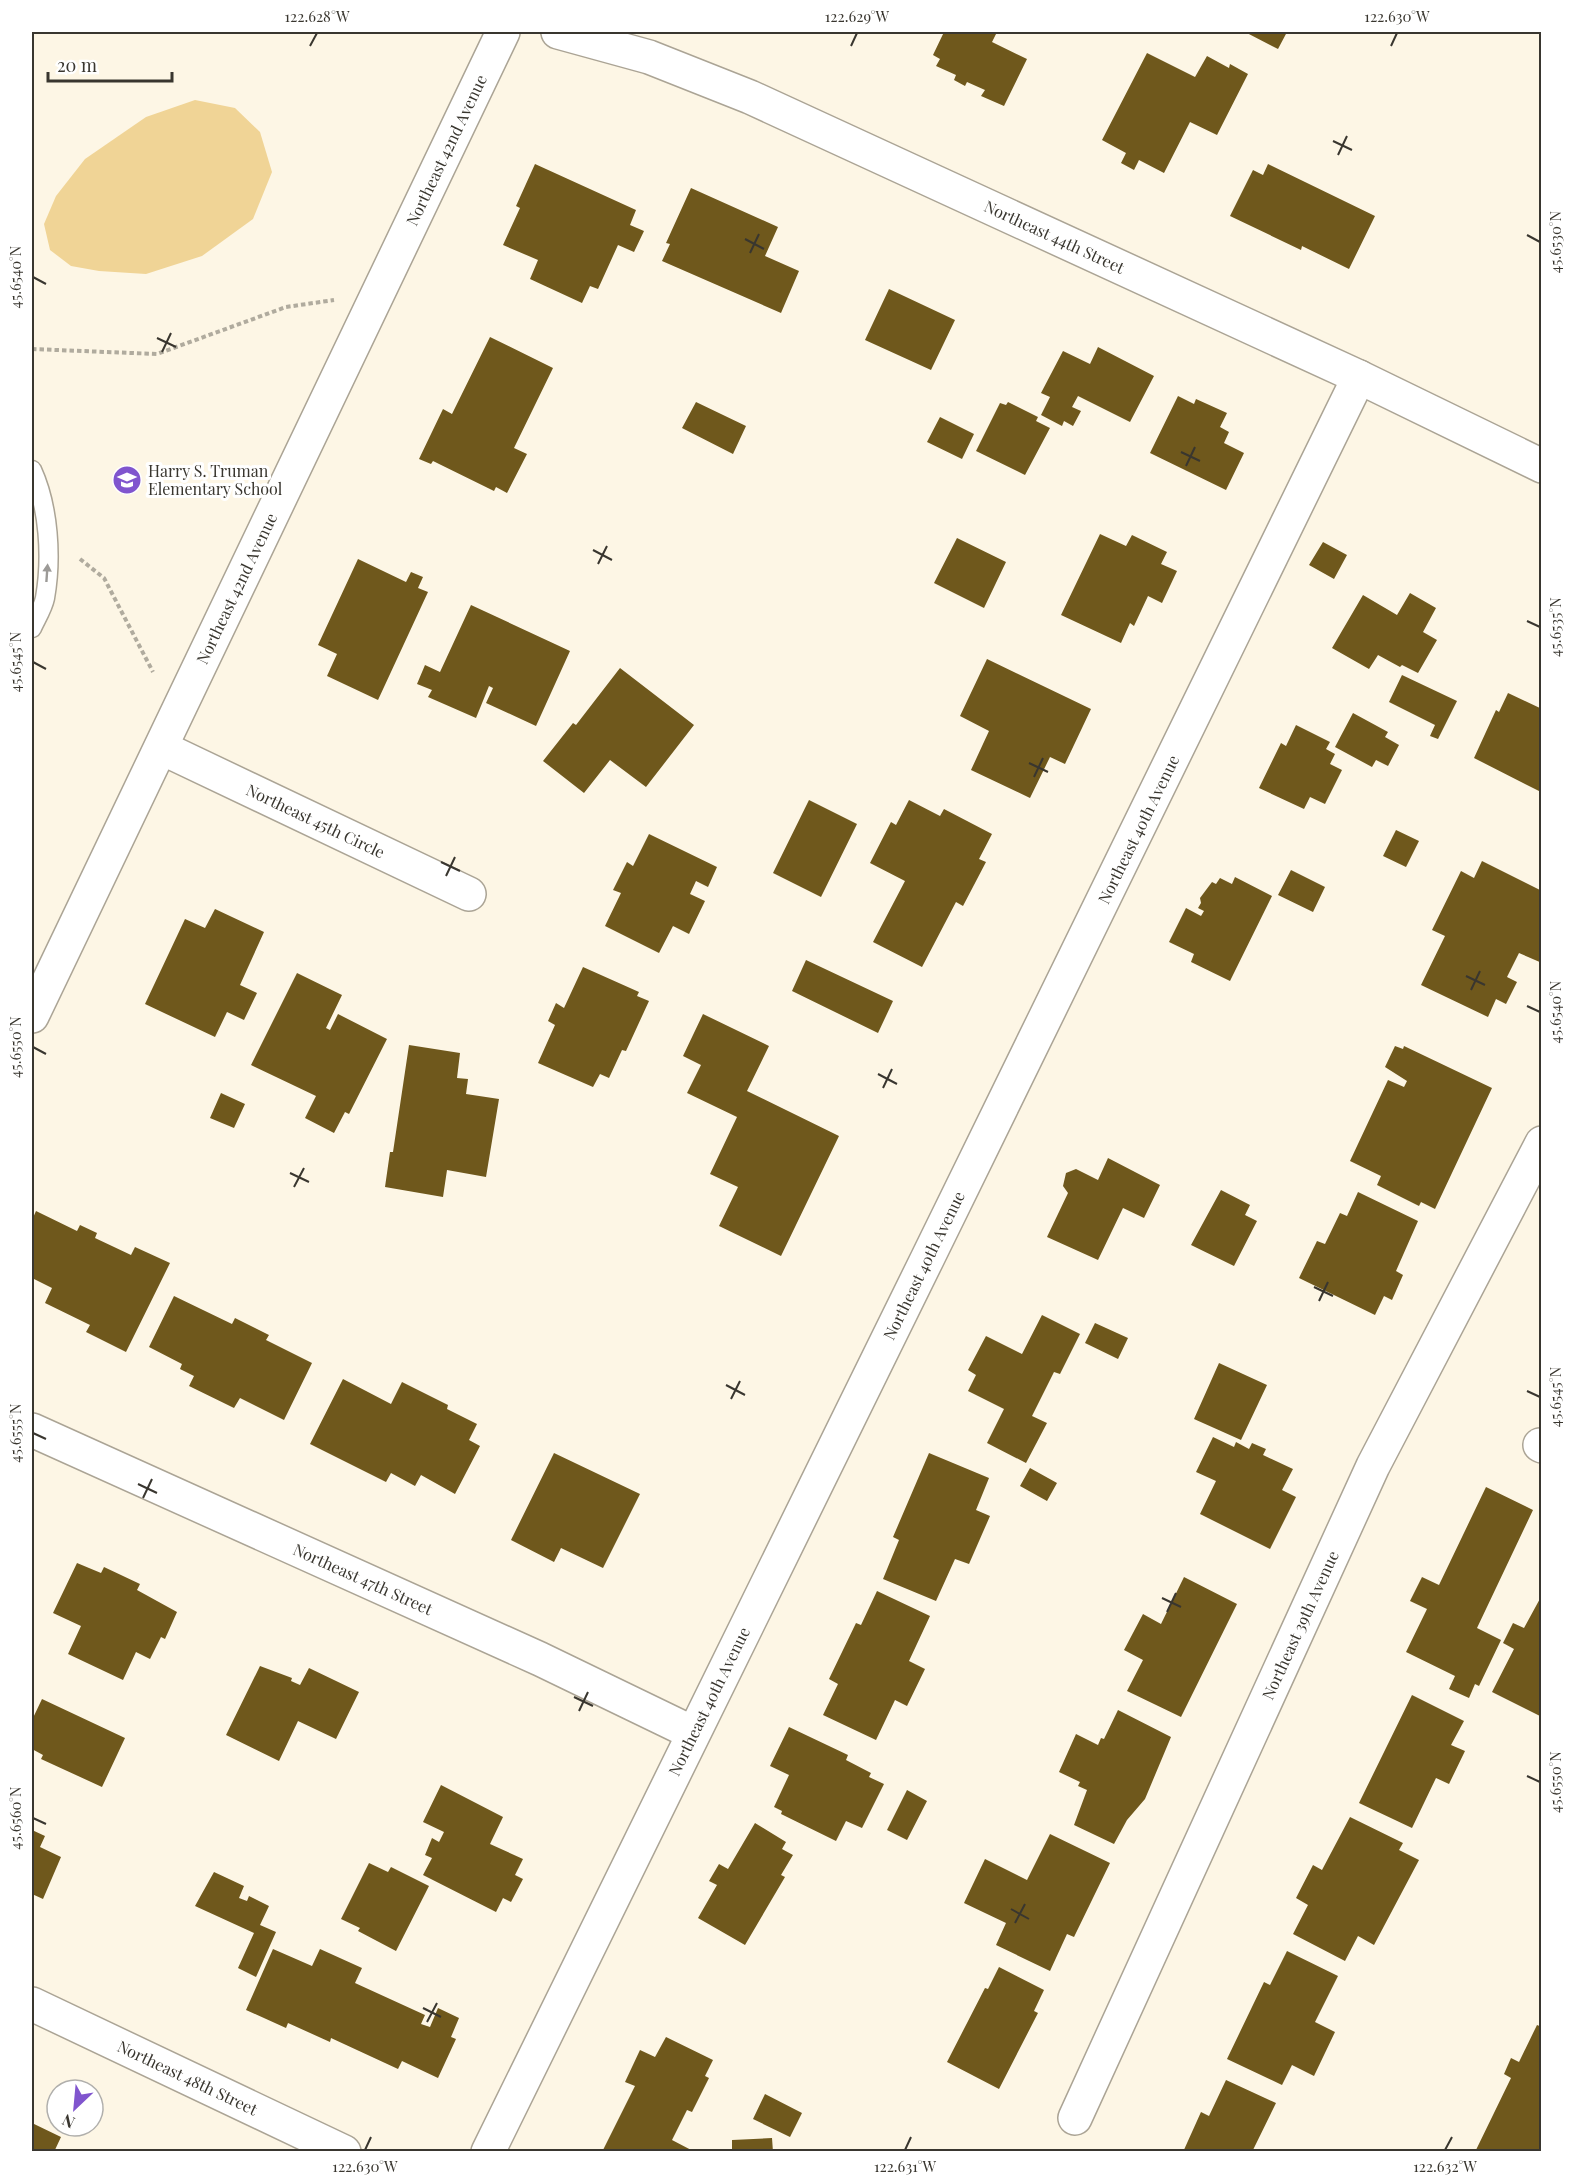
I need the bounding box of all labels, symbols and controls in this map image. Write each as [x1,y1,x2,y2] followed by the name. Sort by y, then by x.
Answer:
[284,6,350,26] text: 122.628°W
[825,6,890,26] text: 122.629°W
[1364,6,1430,26] text: 122.630°W
[48,45,172,83] scale bar
[57,53,97,77] text: 20 m
[401,71,491,229] street label: Northeast 42nd Avenue
[981,195,1128,278] street label: Northeast 44th Street
[1545,210,1565,273] text: 45.6530°N
[5,245,25,308] text: 45.6540°N
[148,460,283,499] place label: Harry S. Truman Elementary School
[111,464,143,496] school or university icon: Harry S. Truman Elementary School
[191,509,281,667] street label: Northeast 42nd Avenue
[42,563,51,582] one-way arrow
[1545,597,1565,657] text: 45.6535°N
[5,631,25,692] text: 45.6545°N
[1093,751,1183,907] street label: Northeast 40th Avenue
[243,779,388,862] street label: Northeast 45th Circle
[1545,980,1565,1043] text: 45.6540°N
[5,1016,25,1078] text: 45.6550°N
[878,1187,969,1343] street label: Northeast 40th Avenue
[1545,1366,1565,1427] text: 45.6545°N
[5,1403,25,1463] text: 45.6555°N
[290,1538,436,1619] street label: Northeast 47th Street
[1257,1547,1343,1703] street label: Northeast 39th Avenue
[663,1623,754,1779] street label: Northeast 40th Avenue
[1545,1751,1565,1813] text: 45.6550°N
[5,1786,25,1850] text: 45.6560°N
[114,2035,261,2120] street label: Northeast 48th Street
[45,2078,105,2138] north arrow
[58,2110,78,2134] text: N
[332,2156,398,2176] text: 122.630°W
[874,2156,936,2176] text: 122.631°W
[1413,2156,1477,2176] text: 122.632°W

